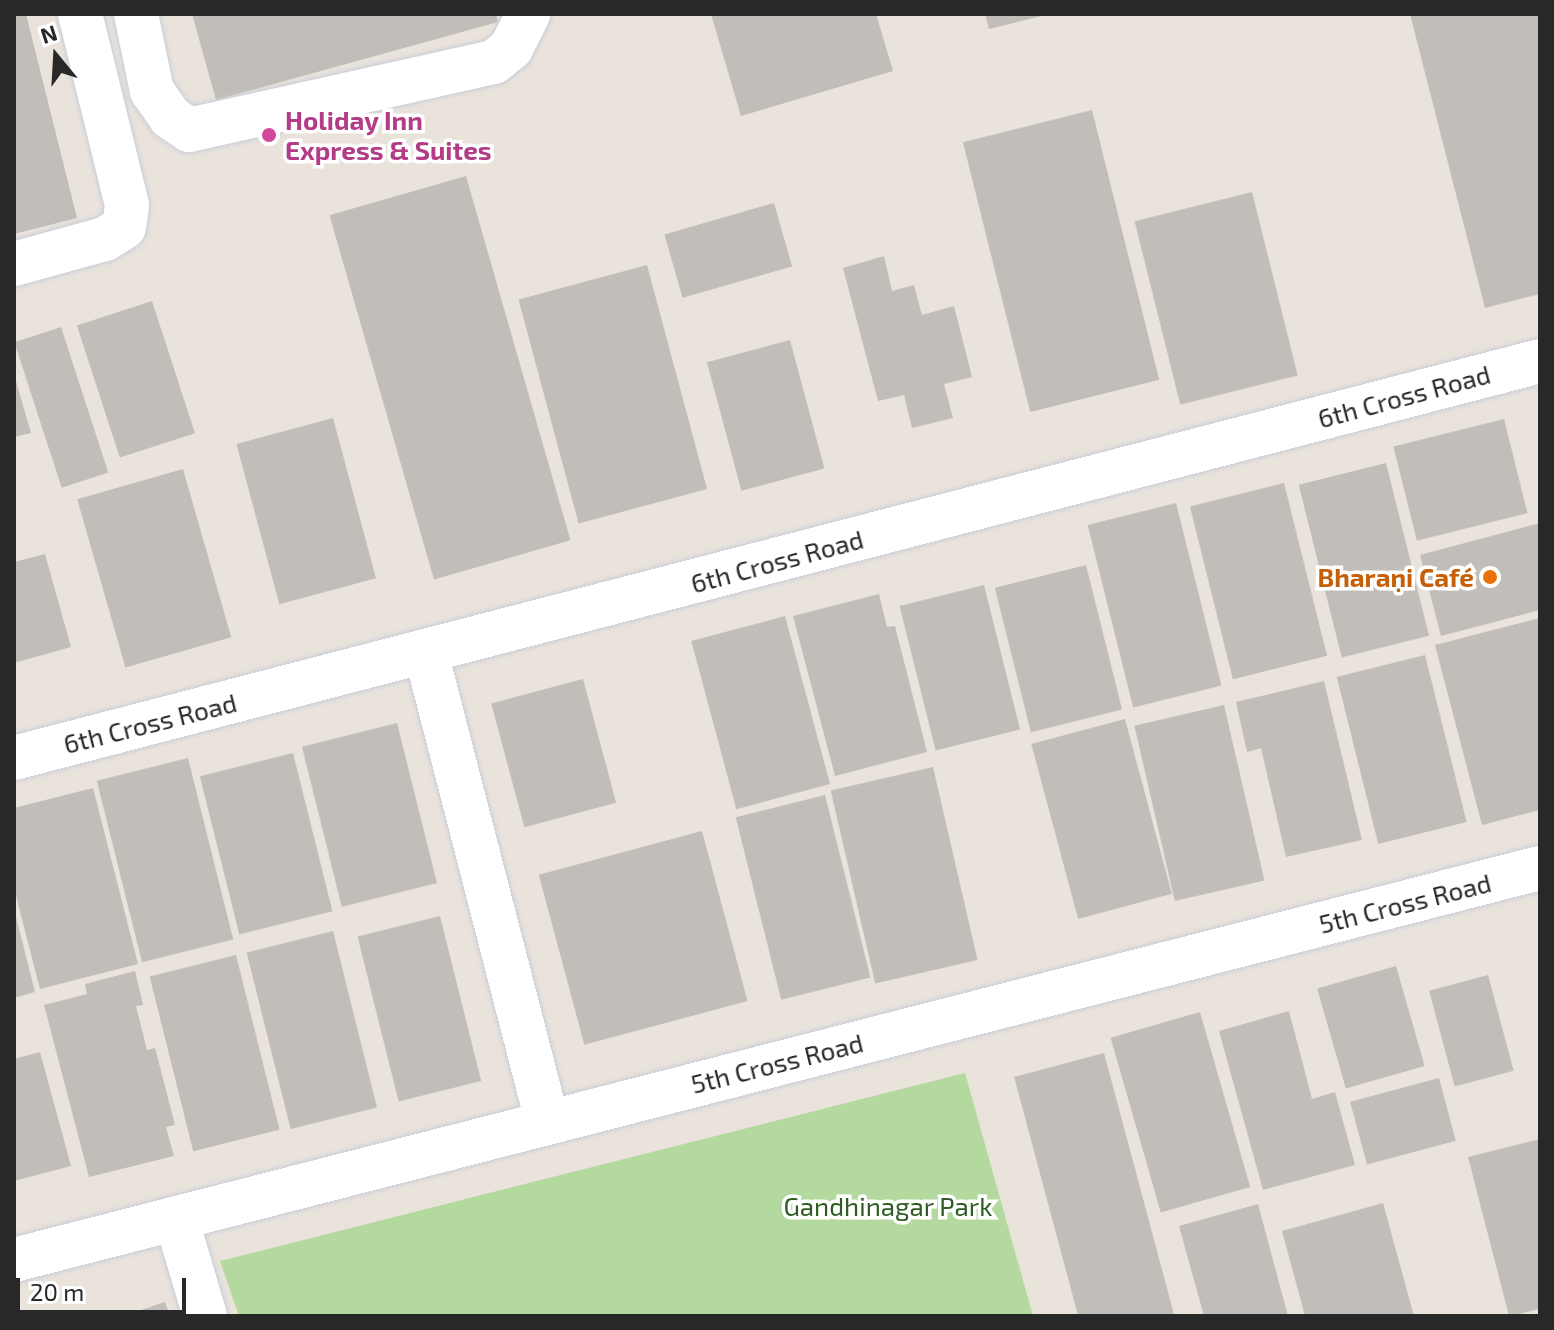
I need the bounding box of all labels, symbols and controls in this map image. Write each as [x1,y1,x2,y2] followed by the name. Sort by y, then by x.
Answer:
[16,16,96,96] north arrow
[37,18,60,48] text: N
[285,104,492,166] place label: Holiday Inn Express & Suites
[260,126,278,144] marker: Holiday Inn Express & Suites
[1314,358,1494,434] street label: 6th Cross Road
[687,523,867,599] street label: 6th Cross Road
[1318,561,1474,593] place label: Bharaṇi Café
[1481,568,1499,586] marker: Bharaṇi Café
[60,686,240,760] street label: 6th Cross Road
[1316,867,1494,939] street label: 5th Cross Road
[688,1027,866,1099] street label: 5th Cross Road
[783,1190,993,1222] park label: Gandhinagar Park
[20,1262,190,1312] scale bar
[30,1277,84,1306] text: 20 m

